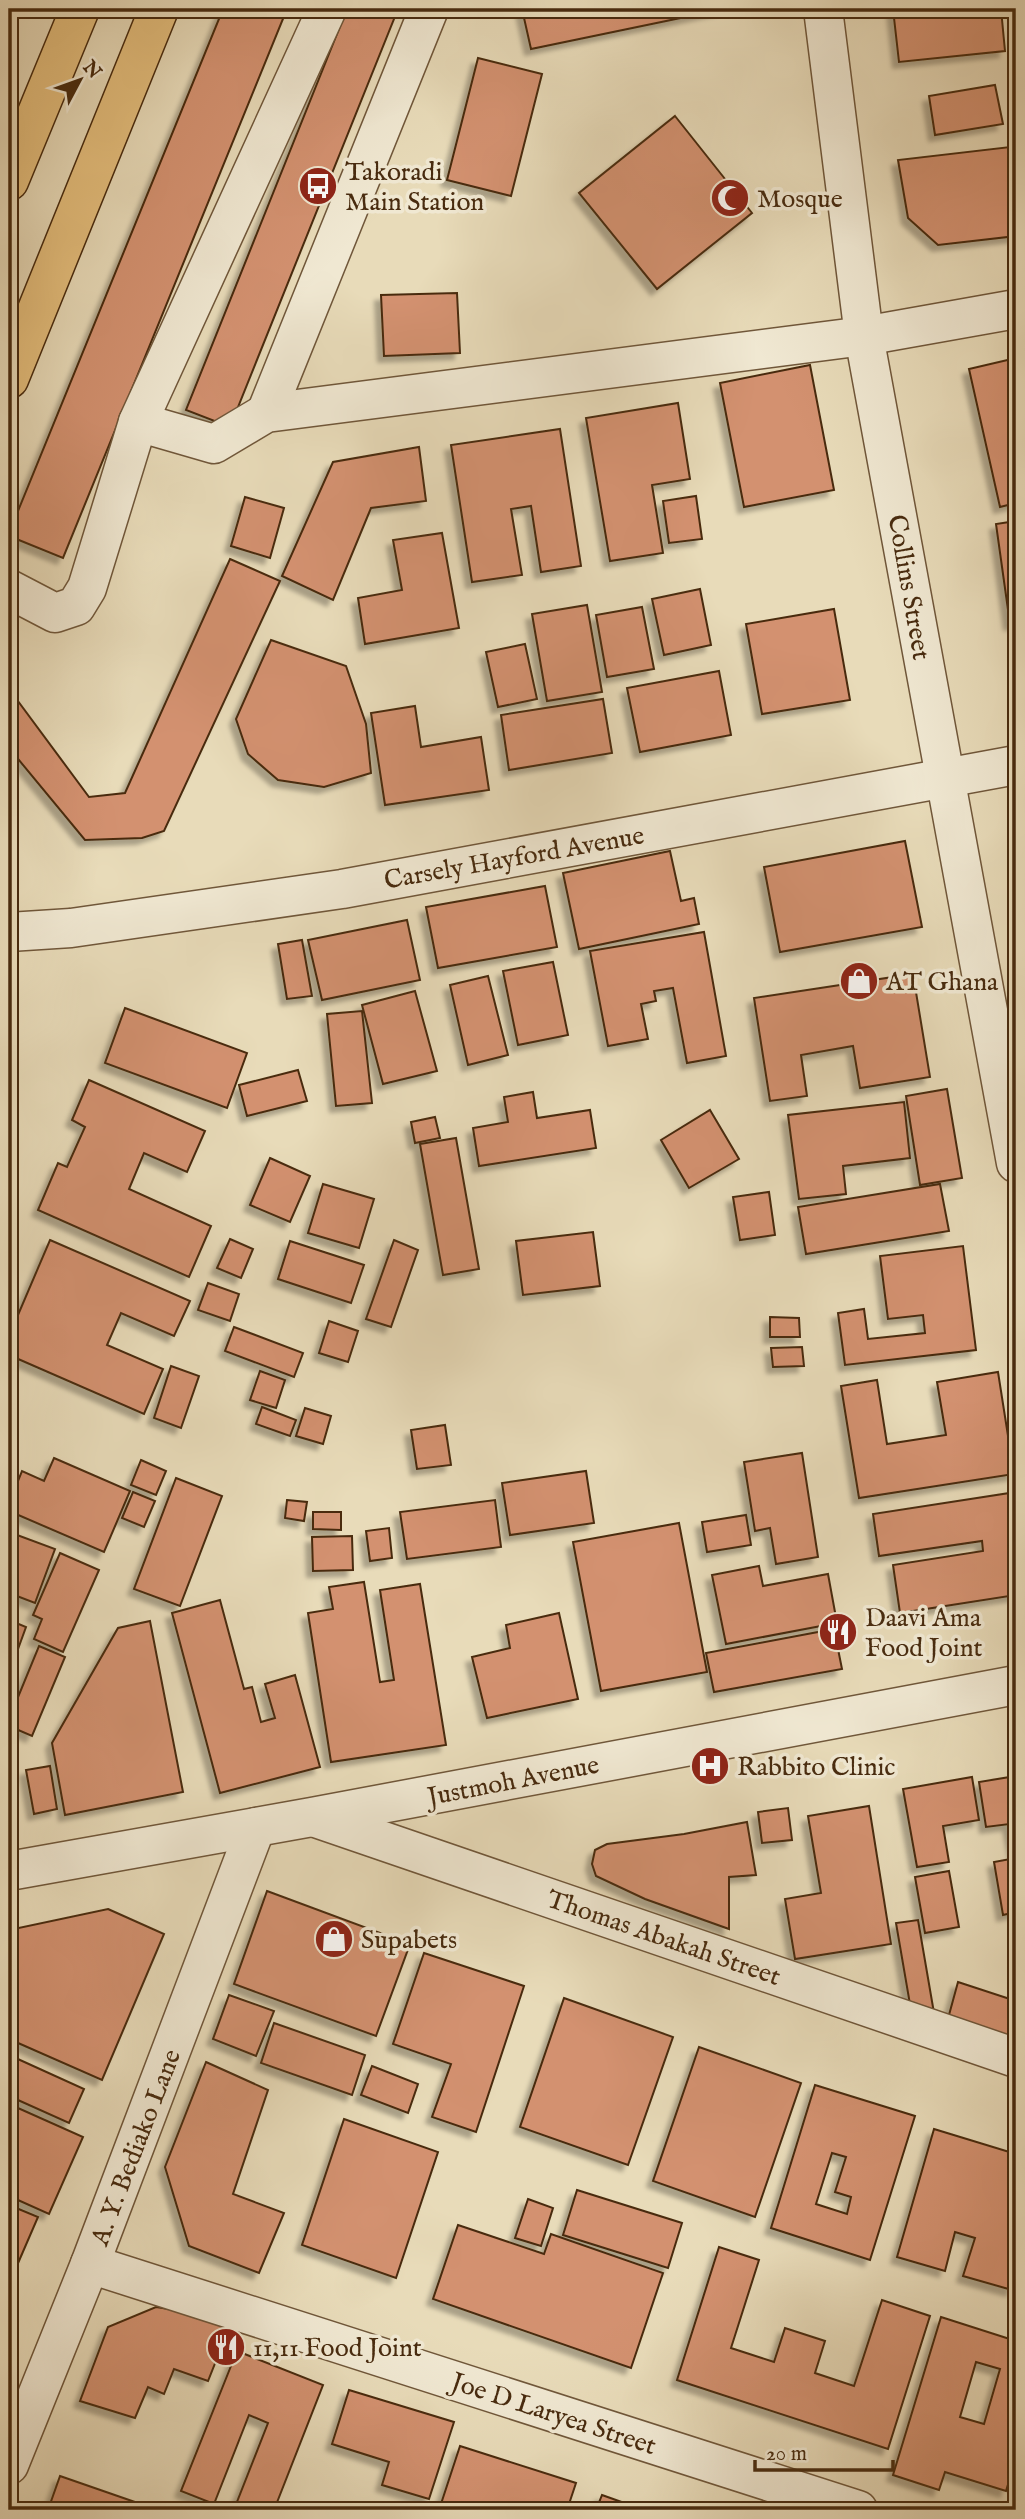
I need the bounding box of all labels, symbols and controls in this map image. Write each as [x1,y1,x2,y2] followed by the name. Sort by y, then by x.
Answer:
[46,46,116,116] north arrow
[76,55,106,85] text: N
[345,156,484,219] place label: Takoradi Main Station
[297,165,339,207] bus stop icon: Takoradi Main Station
[709,177,751,219] mosque icon: Mosque
[757,183,843,216] place label: Mosque
[880,512,938,663] street label: Collins Street
[382,819,647,898] street label: Carsely Hayford Avenue
[838,960,880,1002] shop icon: AT Ghana
[885,966,999,999] place label: AT Ghana
[865,1602,982,1665] place label: Daavi Ama Food Joint
[817,1611,859,1653] restaurant icon: Daavi Ama Food Joint
[689,1745,731,1787] hospital icon: Rabbito Clinic
[422,1749,602,1815] street label: Justmoh Avenue
[737,1751,896,1784] place label: Rabbito Clinic
[542,1883,785,1994] street label: Thomas Abakah Street
[313,1918,355,1960] shop icon: Supabets
[361,1924,457,1957] place label: Supabets
[83,2045,189,2251] street label: A. Y. Bediako Lane
[205,2326,247,2368] restaurant icon: 11,11 Food Joint
[253,2332,422,2365] place label: 11,11 Food Joint
[444,2365,660,2463] street label: Joe D Laryea Street
[755,2428,894,2472] scale bar
[766,2441,807,2468] text: 20 m

